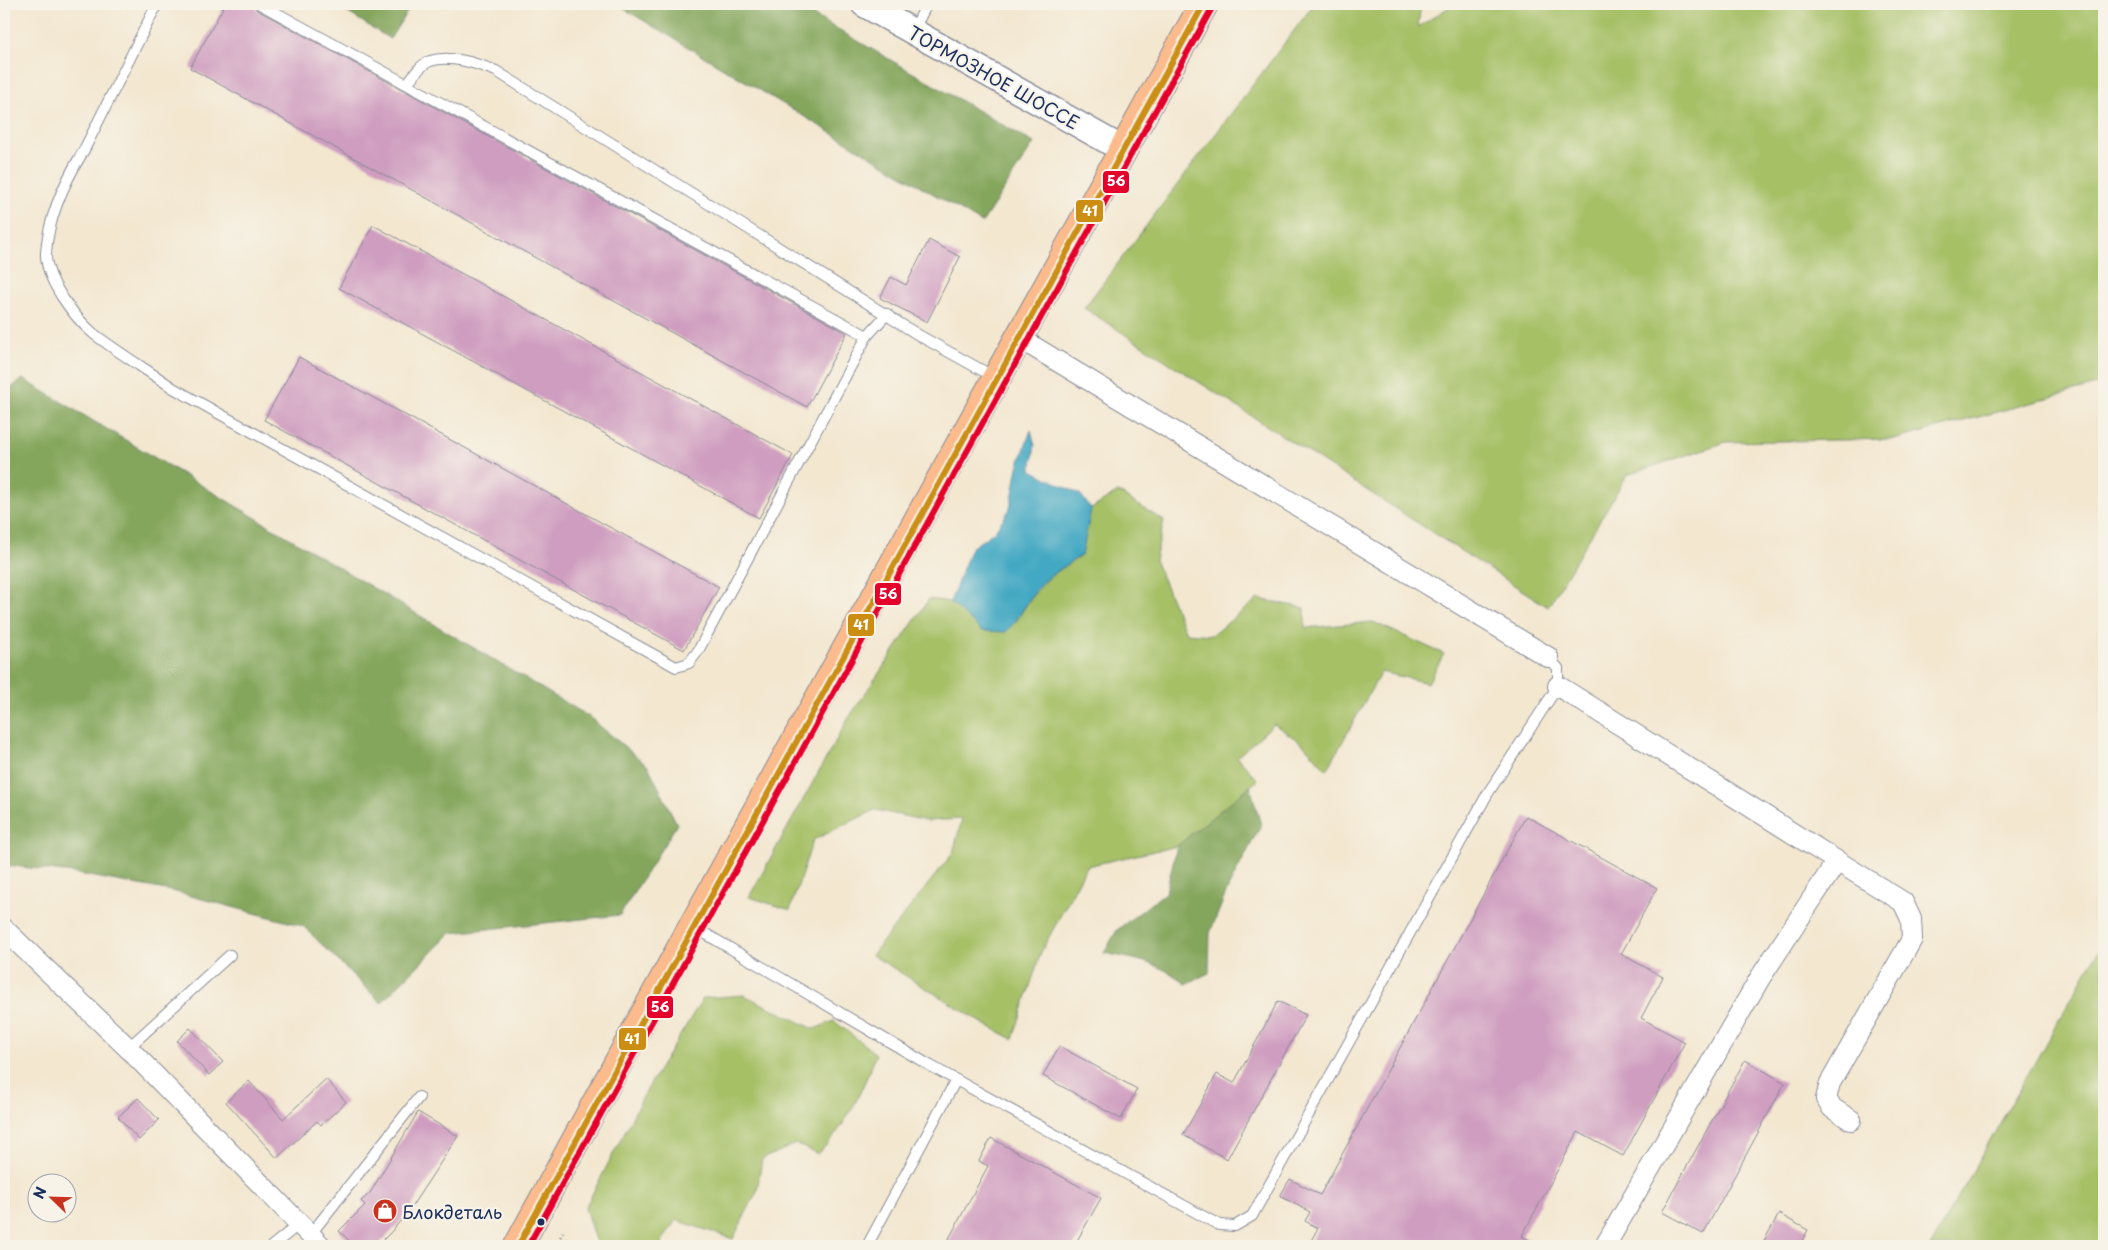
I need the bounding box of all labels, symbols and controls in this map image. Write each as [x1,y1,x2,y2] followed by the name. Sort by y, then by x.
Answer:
[903,19,1085,135] street label: ТОРМОЗНОЕ ШОССЕ
[1102,170,1130,194] line badge: 56
[1107,170,1126,191] text: 56
[1075,199,1104,223] line badge: 41
[1082,200,1098,221] text: 41
[874,582,902,606] line badge: 56
[879,583,898,604] text: 56
[847,613,875,637] line badge: 41
[853,614,869,635] text: 41
[646,995,674,1019] line badge: 56
[651,996,670,1017] text: 56
[618,1027,647,1051] line badge: 41
[624,1028,640,1049] text: 41
[28,1172,78,1222] north arrow
[28,1184,51,1202] text: N
[372,1198,398,1224] shop icon: Блокдеталь
[402,1198,502,1225] place label: Блокдеталь
[536,1217,546,1227] unlabelled marker

